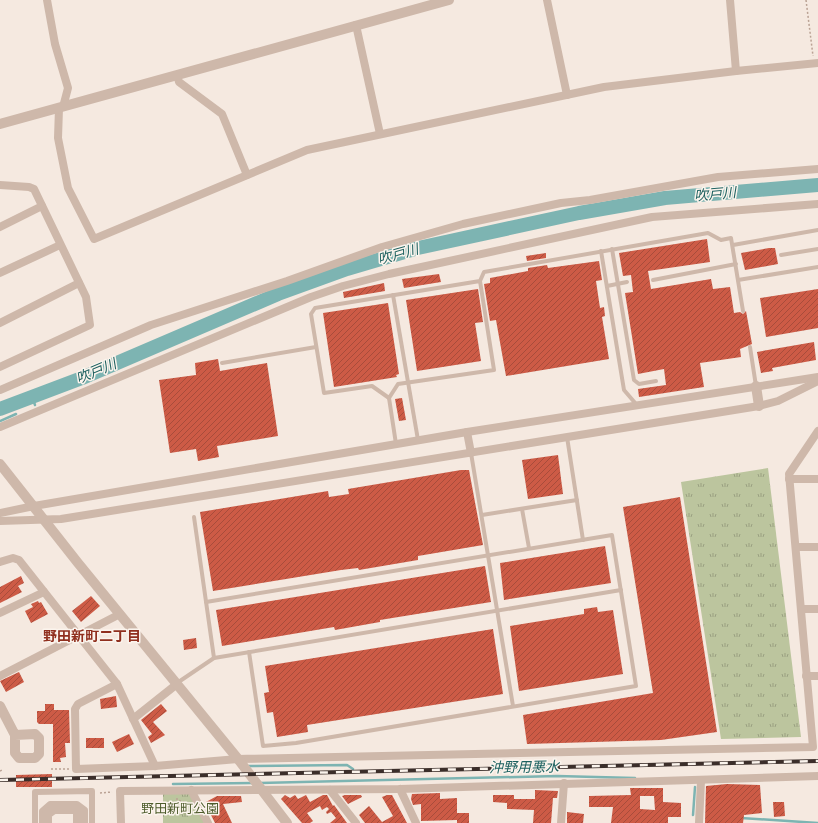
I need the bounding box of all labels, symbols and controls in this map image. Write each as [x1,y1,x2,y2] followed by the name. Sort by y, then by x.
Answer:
[693,184,739,204] water label: 吹戸川
[376,240,422,267] water label: 吹戸川
[74,355,120,387] water label: 吹戸川
[43,628,141,644] district label: 野田新町二丁目
[489,758,561,776] water label: 沖野用悪水
[141,801,219,816] park label: 野田新町公園

